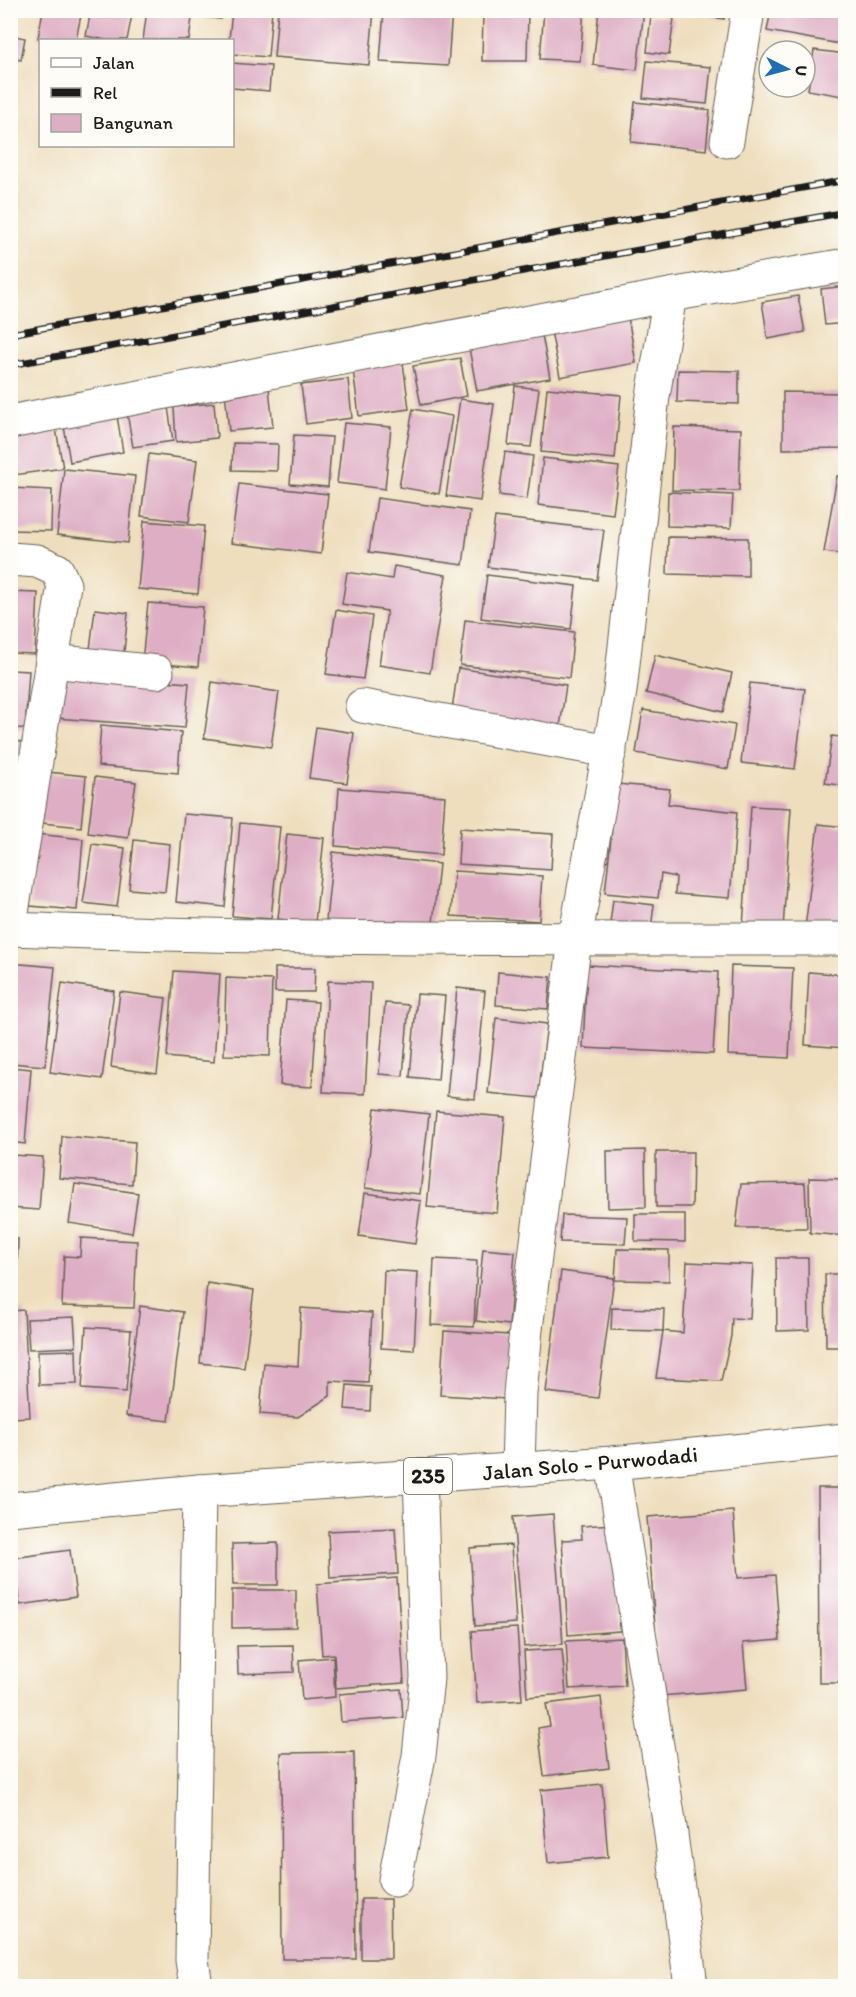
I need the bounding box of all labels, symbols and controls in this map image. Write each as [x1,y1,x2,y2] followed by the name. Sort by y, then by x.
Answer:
[39,39,234,147] legend
[757,39,817,99] north arrow
[93,52,135,74] text: Jalan
[791,64,811,77] text: U
[93,82,117,104] text: Rel
[93,112,173,134] text: Bangunan
[481,1441,699,1486] street label: Jalan Solo - Purwodadi
[404,1458,452,1494] road number: 235

